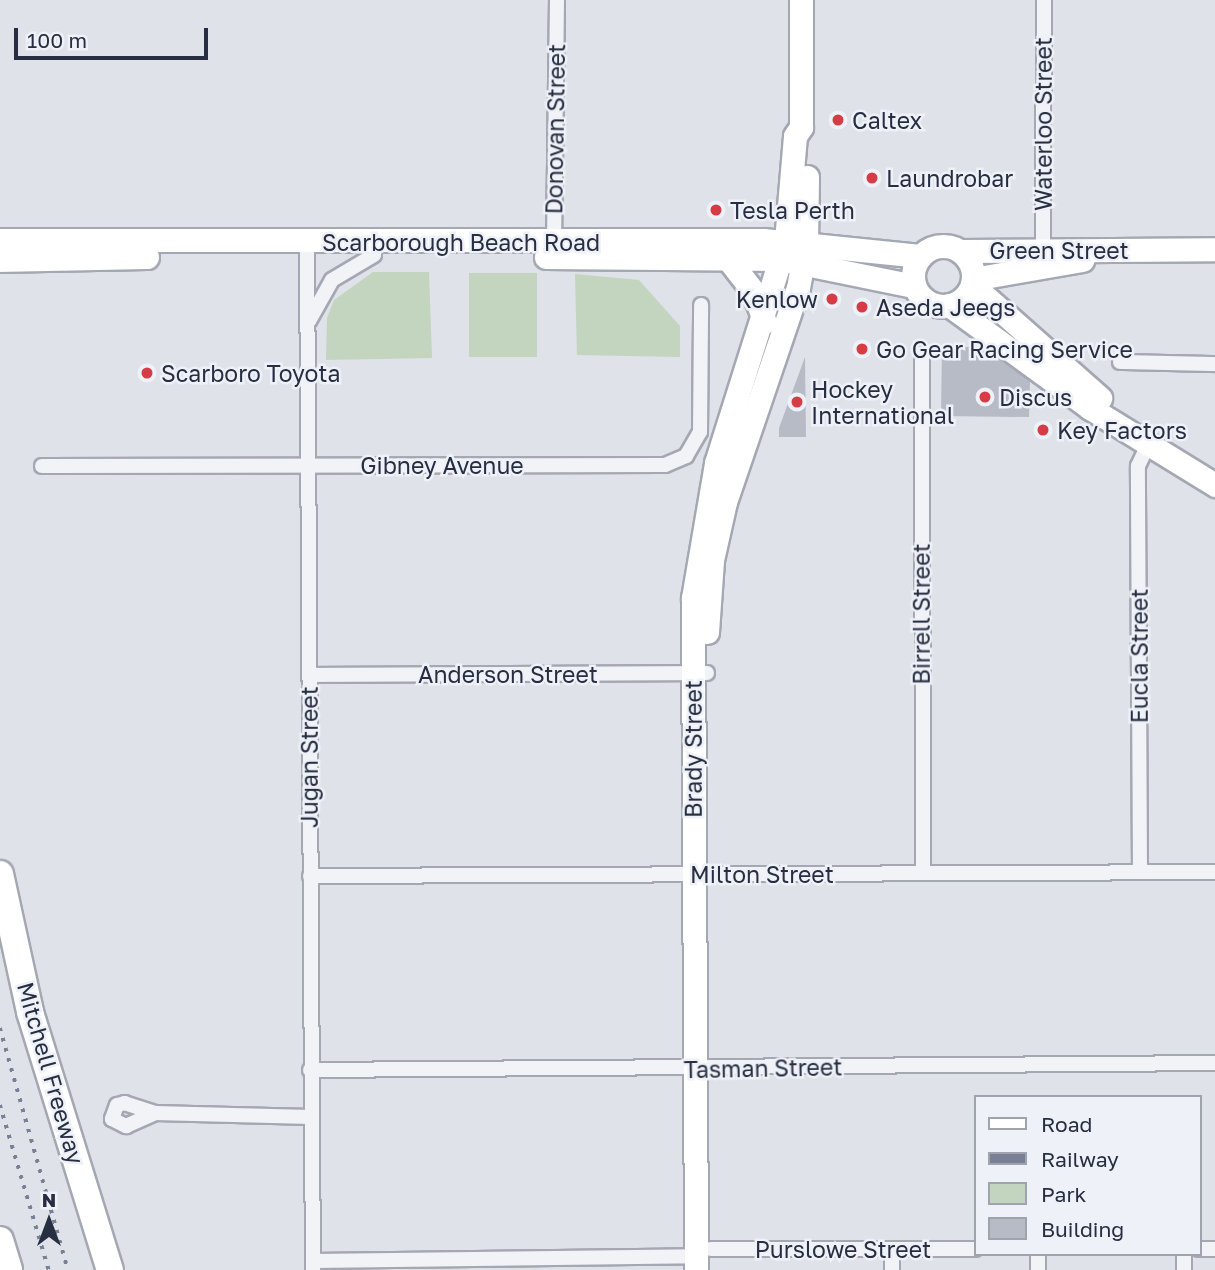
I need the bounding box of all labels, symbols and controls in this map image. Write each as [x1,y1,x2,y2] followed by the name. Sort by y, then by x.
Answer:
[18,14,212,58] scale bar
[27,27,87,53] text: 100 m
[1029,37,1057,211] street label: Waterloo Street
[540,43,570,215] street label: Donovan Street
[852,106,922,134] place label: Caltex
[830,112,846,128] marker: Caltex
[886,164,1013,192] place label: Laundrobar
[864,170,880,186] marker: Laundrobar
[730,196,855,224] place label: Tesla Perth
[708,202,724,218] marker: Tesla Perth
[322,228,600,256] street label: Scarborough Beach Road
[989,236,1129,264] street label: Green Street
[736,285,818,313] place label: Kenlow
[824,291,840,307] marker: Kenlow
[876,293,1015,321] place label: Aseda Jeegs
[854,299,870,315] marker: Aseda Jeegs
[876,335,1133,363] place label: Go Gear Racing Service
[854,341,870,357] marker: Go Gear Racing Service
[161,359,340,387] place label: Scarboro Toyota
[139,365,155,381] marker: Scarboro Toyota
[811,375,954,429] place label: Hockey International
[999,383,1072,411] place label: Discus
[977,389,993,405] marker: Discus
[789,394,805,410] marker: Hockey International
[1057,416,1187,444] place label: Key Factors
[1035,422,1051,438] marker: Key Factors
[360,451,524,479] street label: Gibney Avenue
[907,543,935,685] street label: Birrell Street
[1125,589,1153,723] street label: Eucla Street
[418,660,598,688] street label: Anderson Street
[679,680,707,818] street label: Brady Street
[295,686,323,828] street label: Jugan Street
[690,860,834,888] street label: Milton Street
[12,979,90,1167] street label: Mitchell Freeway
[683,1053,843,1083] street label: Tasman Street
[974,1095,1201,1256] legend
[1041,1111,1092,1137] text: Road
[1041,1146,1119,1172] text: Railway
[1041,1181,1086,1207] text: Park
[14,1186,84,1256] north arrow
[42,1188,56,1211] text: N
[1041,1216,1124,1242] text: Building
[755,1235,931,1263] street label: Purslowe Street

